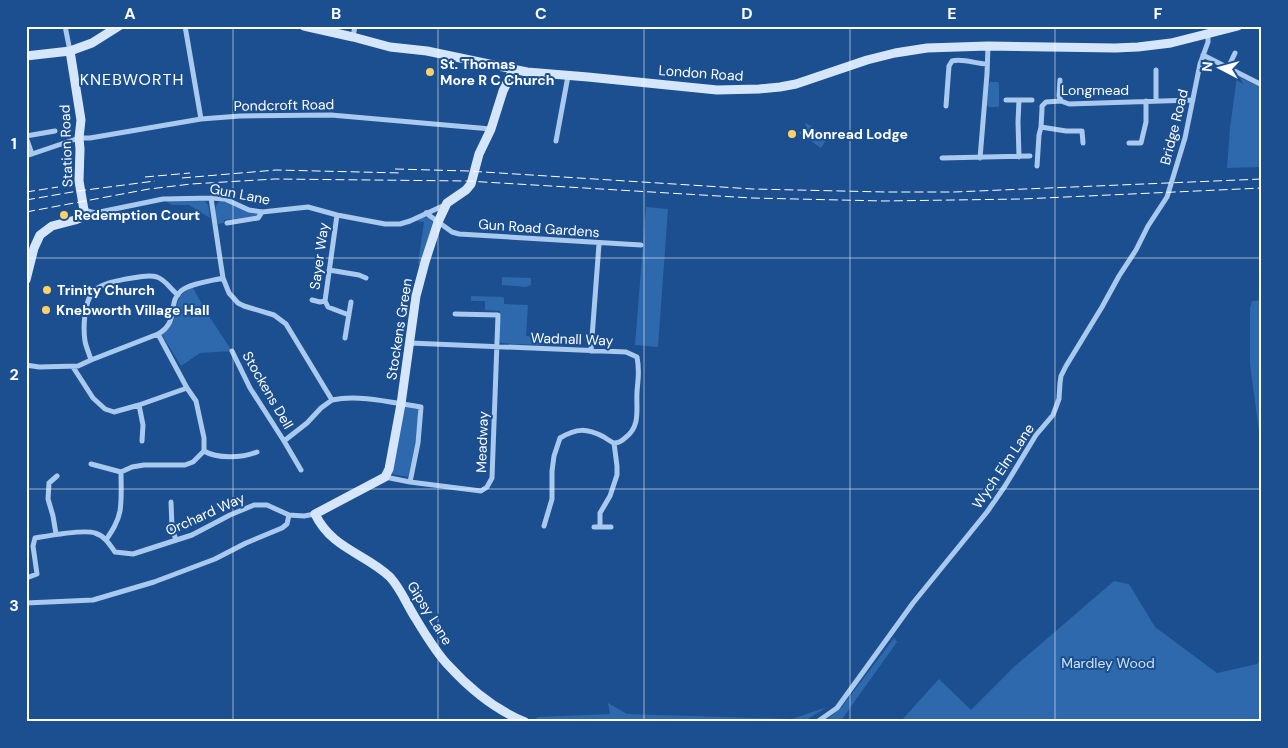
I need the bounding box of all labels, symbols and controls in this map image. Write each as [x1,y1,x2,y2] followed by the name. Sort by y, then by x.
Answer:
[124,3,136,24] text: A
[331,3,341,24] text: B
[535,3,547,24] text: C
[741,3,753,24] text: D
[947,3,957,24] text: E
[1154,3,1163,24] text: F
[1196,42,1246,92] north arrow
[440,55,554,89] place label: St. Thomas More R C Church
[658,61,744,85] street label: London Road
[1198,61,1217,73] text: N
[424,66,436,78] marker: St. Thomas More R C Church
[80,69,184,90] district label: KNEBWORTH
[1061,81,1129,99] street label: Longmead
[1156,87,1192,167] street label: Bridge Road
[234,95,334,115] street label: Pondcroft Road
[56,104,76,188] street label: Station Road
[802,125,908,143] place label: Monread Lodge
[786,128,798,140] marker: Monread Lodge
[11,133,17,154] text: 1
[208,179,272,209] street label: Gun Lane
[74,206,200,224] place label: Redemption Court
[58,209,70,221] marker: Redemption Court
[478,215,600,241] street label: Gun Road Gardens
[305,221,333,291] street label: Sayer Way
[382,277,416,381] street label: Stockens Green
[57,281,155,299] place label: Trinity Church
[41,284,53,296] marker: Trinity Church
[56,301,210,319] place label: Knebworth Village Hall
[40,304,52,316] marker: Knebworth Village Hall
[530,329,614,349] street label: Wadnall Way
[238,348,298,432] street label: Stockens Dell
[9,364,19,385] text: 2
[472,411,492,473] street label: Meadway
[968,420,1038,512] street label: Wych Elm Lane
[163,488,248,539] street label: Orchard Way
[403,578,457,648] street label: Gipsy Lane
[9,595,19,616] text: 3
[1061,654,1155,672] park label: Mardley Wood

